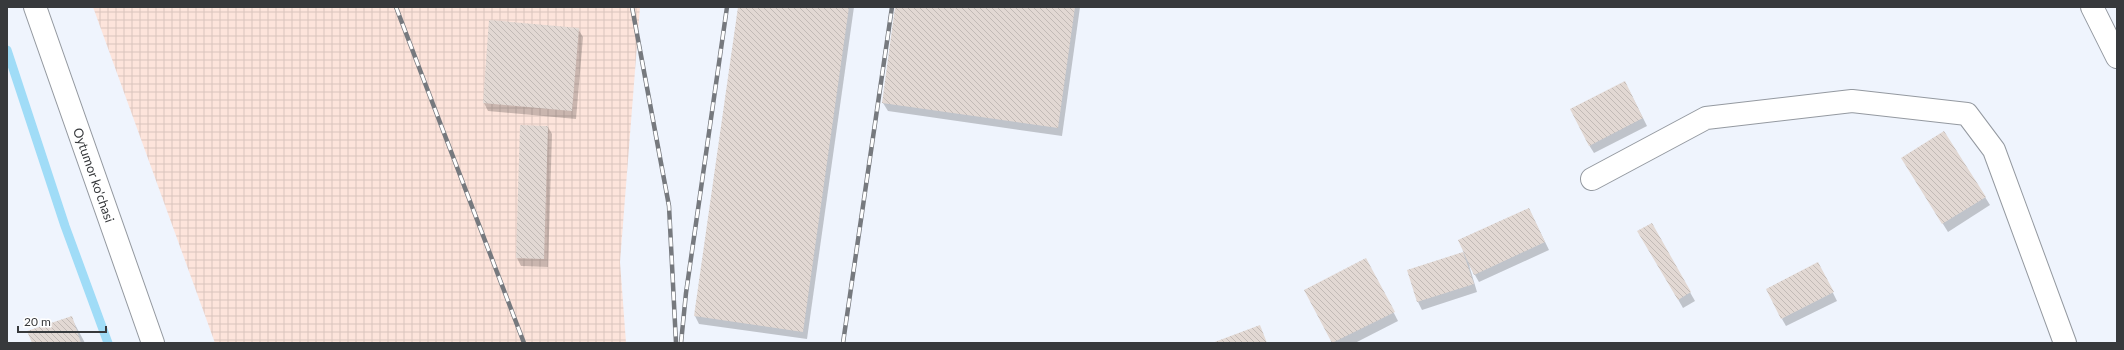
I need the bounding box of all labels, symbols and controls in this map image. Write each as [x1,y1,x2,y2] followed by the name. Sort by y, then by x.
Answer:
[70,125,118,224] street label: Oytumor ko'chasi
[18,308,106,334] scale bar
[24,314,51,329] text: 20 m

